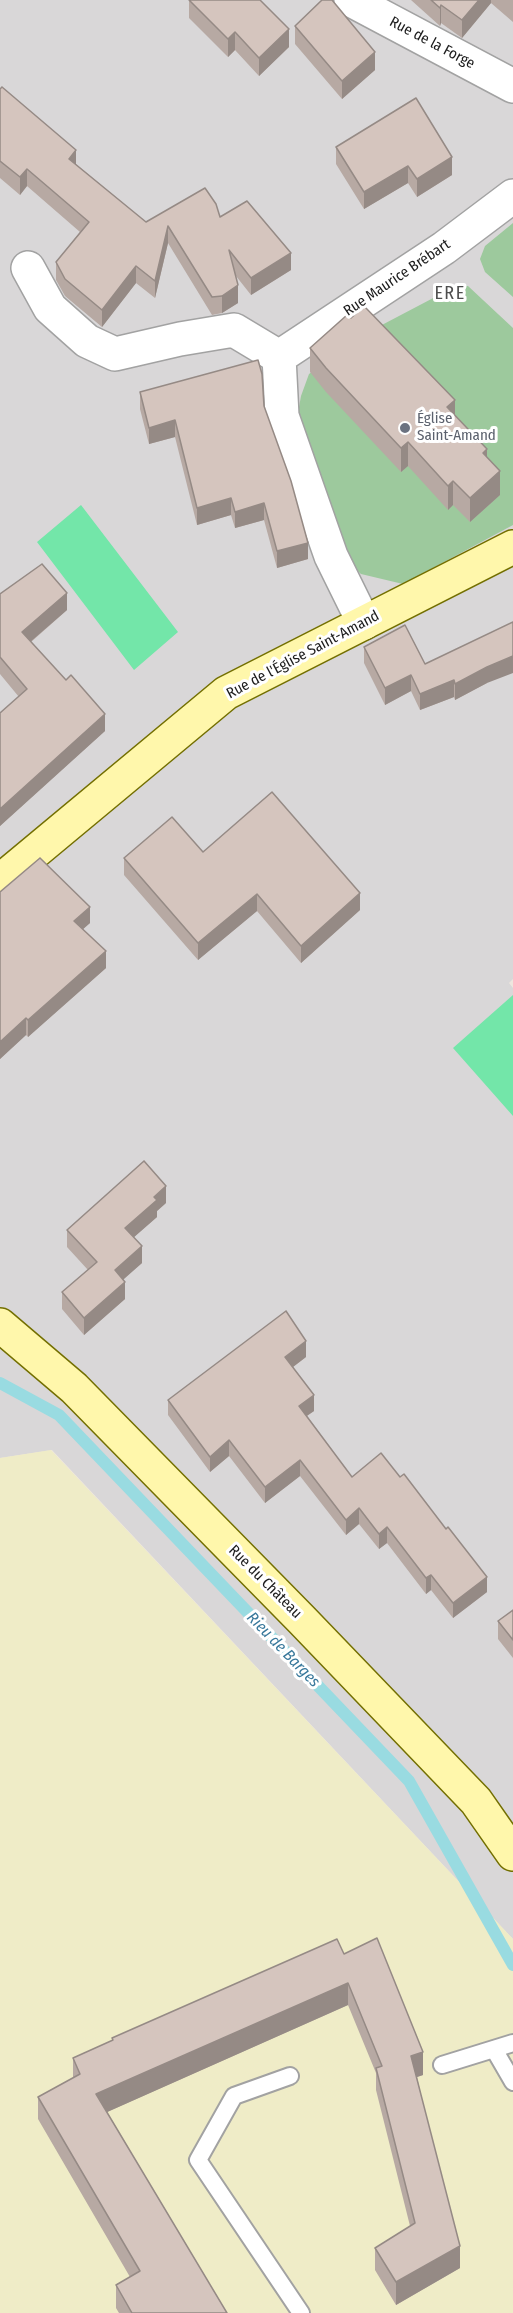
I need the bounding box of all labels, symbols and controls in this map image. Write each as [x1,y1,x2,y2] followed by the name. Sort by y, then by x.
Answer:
[386,13,478,73] street label: Rue de la Forge
[340,236,454,320] street label: Rue Maurice Brébart
[434,283,466,305] district label: ERE
[417,410,496,445] place label: Église Saint-Amand
[398,421,412,435] marker: Église Saint-Amand
[224,607,382,703] street label: Rue de l'Église Saint-Amand
[225,1542,305,1622] street label: Rue du Château
[242,1608,324,1692] water label: Rieu de Barges

